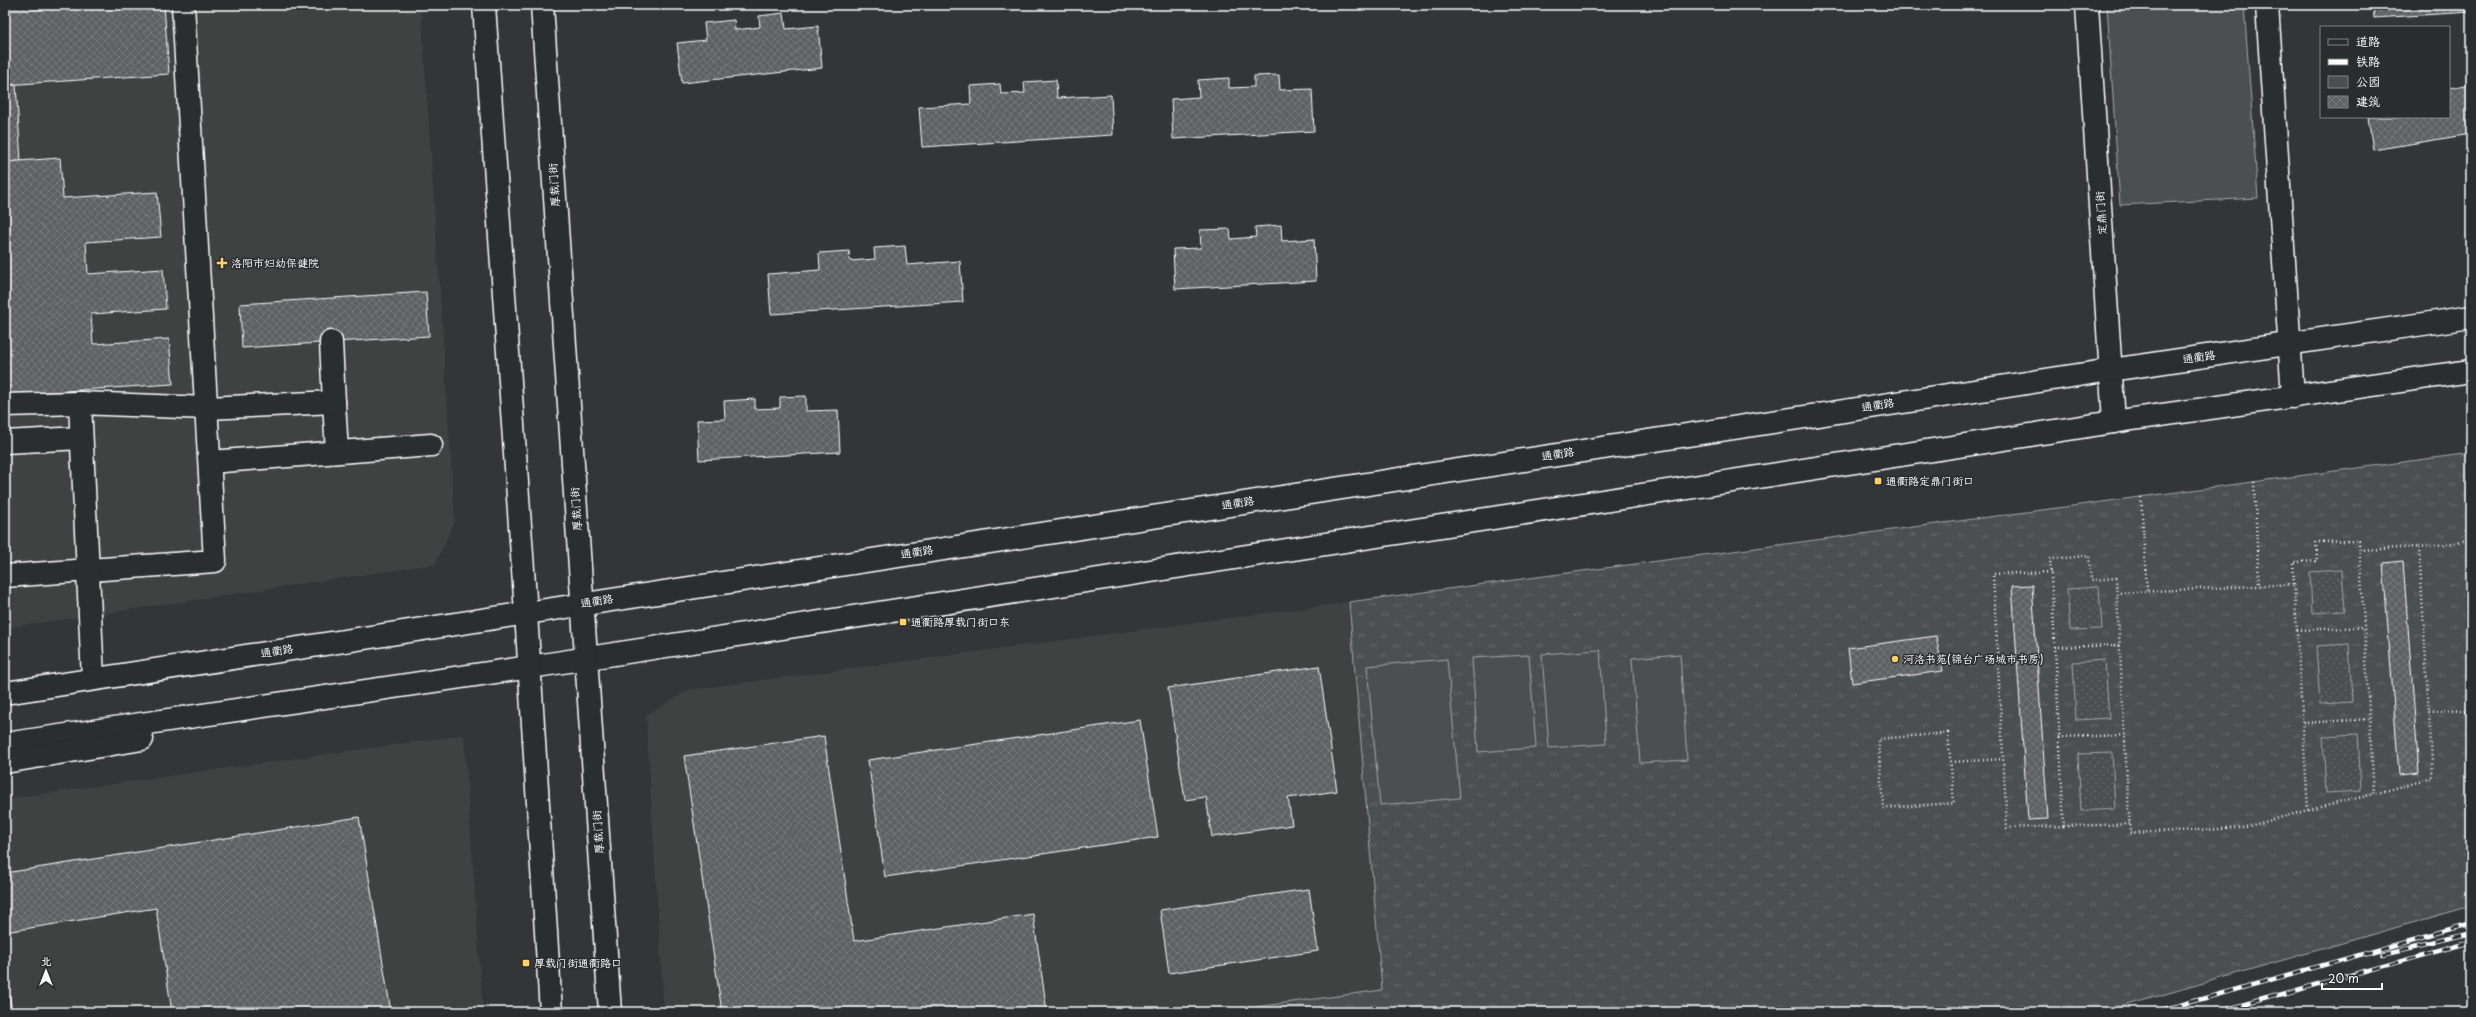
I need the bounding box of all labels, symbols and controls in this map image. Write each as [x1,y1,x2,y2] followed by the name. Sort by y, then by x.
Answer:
[2320,26,2450,118] legend
[2356,32,2380,50] text: 道路
[2356,52,2380,70] text: 铁路
[2356,72,2380,90] text: 公园
[2356,92,2380,110] text: 建筑
[543,161,564,208] street label: 厚载门街
[2090,189,2111,236] street label: 定鼎门街
[231,254,319,271] place label: 洛阳市妇幼保健院
[216,257,228,269] marker: 洛阳市妇幼保健院
[2181,346,2216,367] street label: 通衢路
[1860,394,1896,415] street label: 通衢路
[1540,443,1576,464] street label: 通衢路
[1886,472,1974,489] place label: 通衢路定鼎门街口
[1873,476,1883,486] marker: 通衢路定鼎门街口
[565,485,586,532] street label: 厚载门街
[1220,492,1256,513] street label: 通衢路
[899,541,935,562] street label: 通衢路
[579,590,615,611] street label: 通衢路
[911,613,1010,630] place label: 通衢路厚载门街口东
[898,617,908,627] marker: 通衢路厚载门街口东
[259,640,295,661] street label: 通衢路
[1903,650,2044,667] place label: 河洛书苑(锦台广场城市书房)
[1890,654,1900,664] marker: 河洛书苑(锦台广场城市书房)
[587,808,608,855] street label: 厚载门街
[26,951,66,991] north arrow
[41,952,52,969] text: 北
[534,954,622,971] place label: 厚载门街通衢路口
[521,958,531,968] marker: 厚载门街通衢路口
[2322,965,2382,991] scale bar
[2328,969,2359,987] text: 20 m

